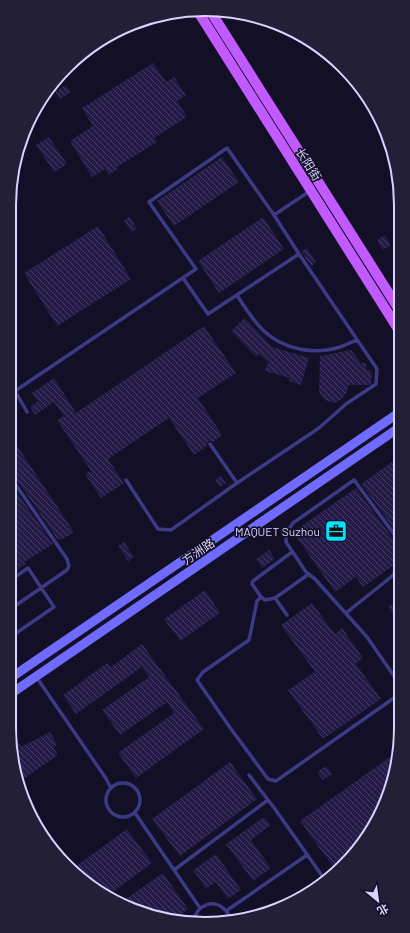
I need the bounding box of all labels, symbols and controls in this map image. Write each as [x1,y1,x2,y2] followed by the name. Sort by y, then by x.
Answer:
[294,145,324,183] street label: 长阳街
[323,518,349,544] office icon: MAQUET Suzhou
[235,524,320,538] place label: MAQUET Suzhou
[179,535,217,567] street label: 方洲路
[358,881,398,921] north arrow
[375,902,391,919] text: 北

